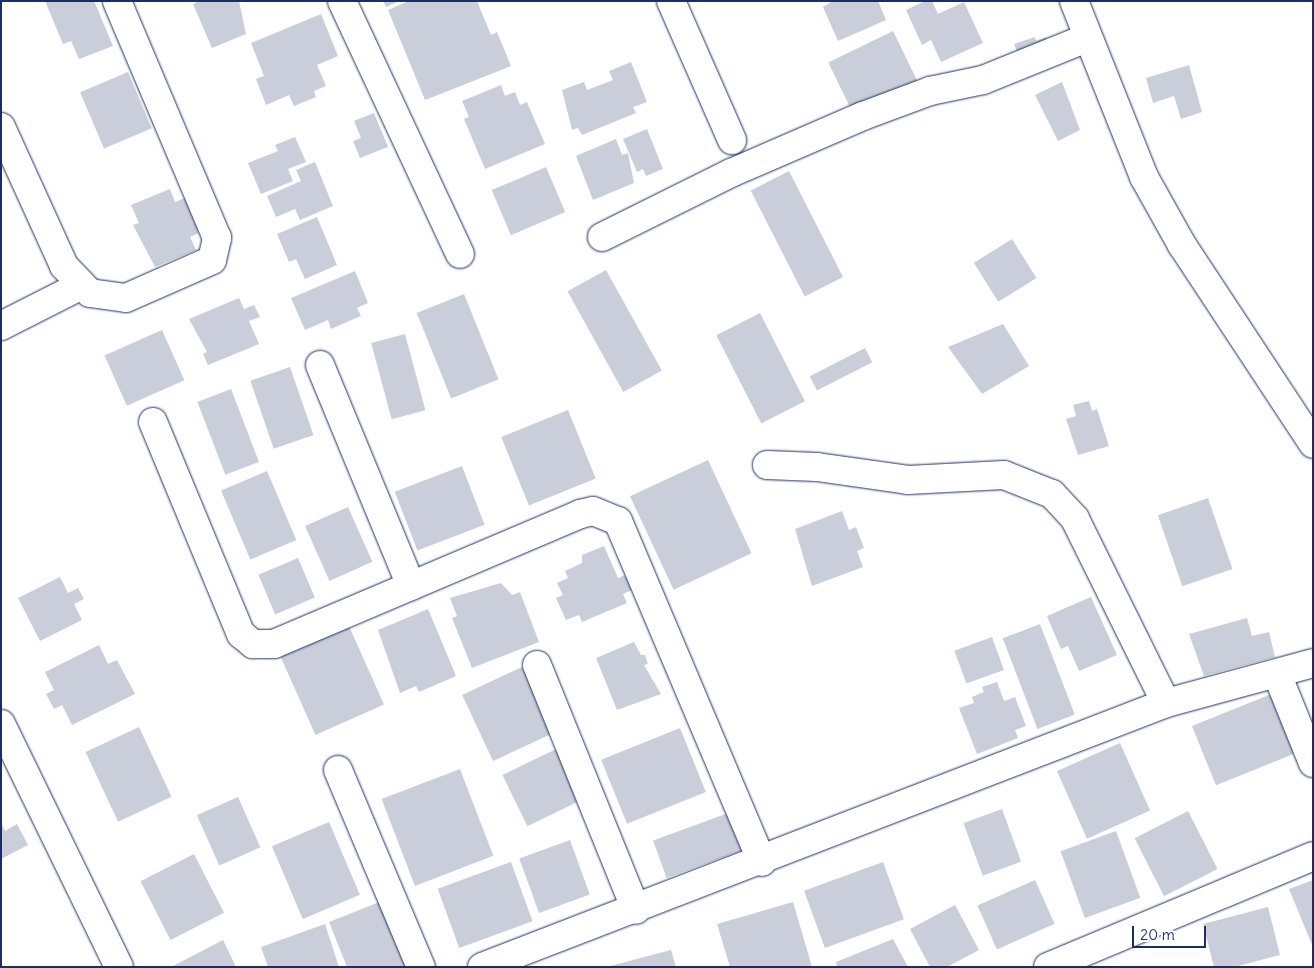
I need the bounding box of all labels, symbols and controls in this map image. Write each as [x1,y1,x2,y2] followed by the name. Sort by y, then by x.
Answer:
[1134,916,1208,948] scale bar
[1140,925,1175,944] text: 20 m

